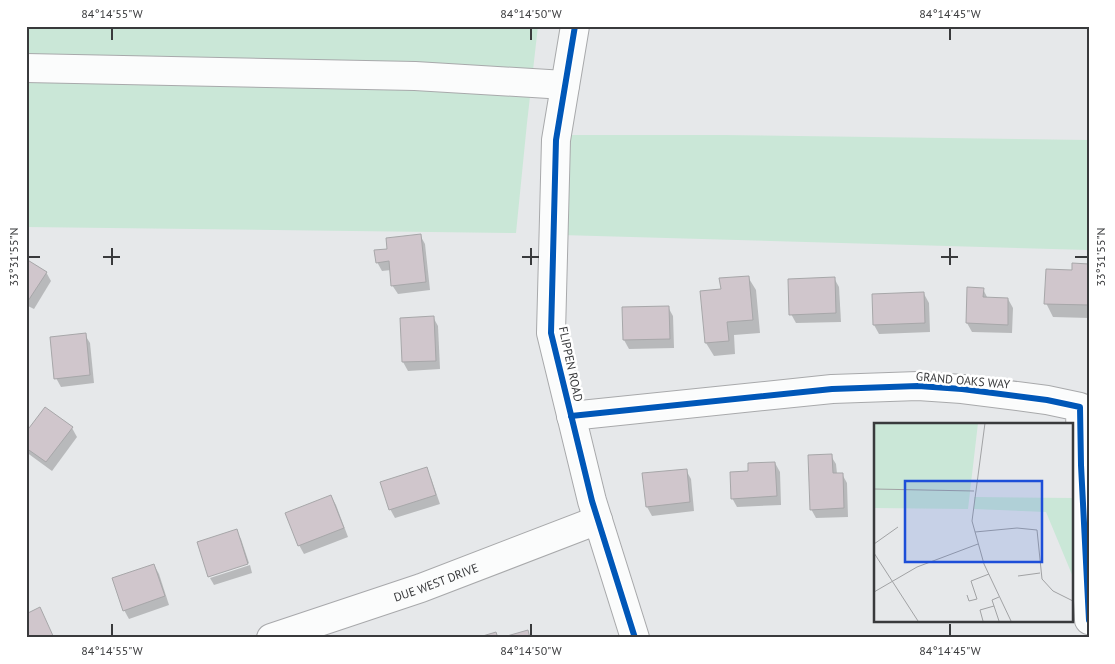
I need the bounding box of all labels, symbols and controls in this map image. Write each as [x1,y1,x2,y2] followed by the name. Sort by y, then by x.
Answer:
[81,6,143,21] text: 84°14'55"W
[500,6,562,21] text: 84°14'50"W
[919,6,981,21] text: 84°14'45"W
[6,227,21,287] text: 33°31'55"N
[1093,227,1108,287] text: 33°31'55"N
[556,325,586,403] street label: FLIPPEN ROAD
[915,368,1011,392] street label: GRAND OAKS WAY
[874,423,1072,622] inset map
[391,559,480,604] street label: DUE WEST DRIVE
[81,643,143,658] text: 84°14'55"W
[500,643,562,658] text: 84°14'50"W
[919,643,981,658] text: 84°14'45"W

